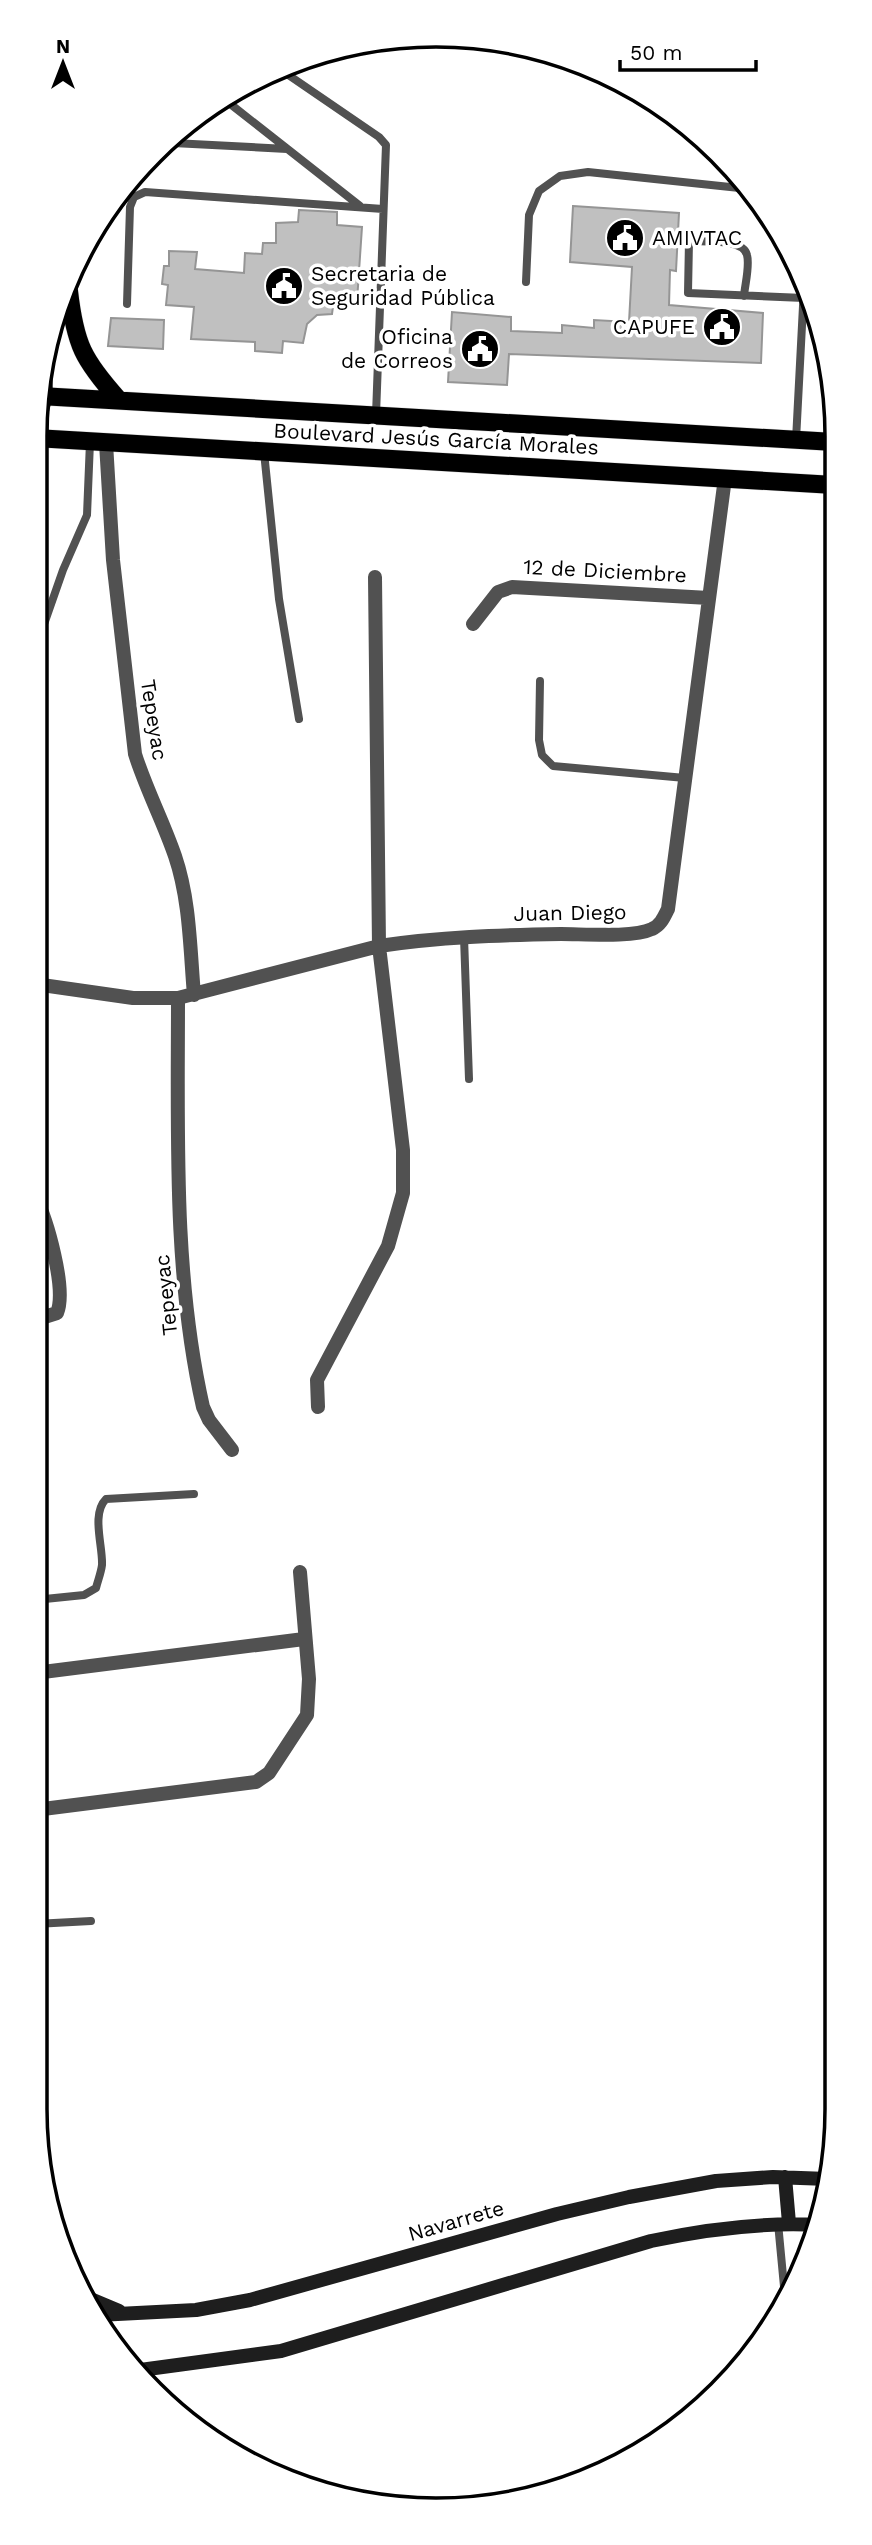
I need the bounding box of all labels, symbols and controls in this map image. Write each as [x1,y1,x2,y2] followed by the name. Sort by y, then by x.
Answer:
[28,28,98,98] north arrow
[620,28,756,72] scale bar
[56,35,70,58] text: N
[630,40,682,65] text: 50 m
[604,217,646,259] public building icon: AMIVTAC
[652,225,742,250] place label: AMIVTAC
[311,261,495,310] place label: Secretaria de Seguridad Pública
[263,265,305,307] public building icon: Secretaria de Seguridad Pública
[701,306,743,348] public building icon: CAPUFE
[613,314,695,339] place label: CAPUFE
[341,324,453,373] place label: Oficina de Correos
[459,328,501,370] public building icon: Oficina de Correos
[273,417,599,460] street label: Boulevard Jesús García Morales
[523,554,687,587] street label: 12 de Diciembre
[136,678,173,762] street label: Tepeyac
[513,899,627,926] street label: Juan Diego
[149,1253,182,1337] street label: Tepeyac
[405,2195,507,2246] street label: Navarrete

